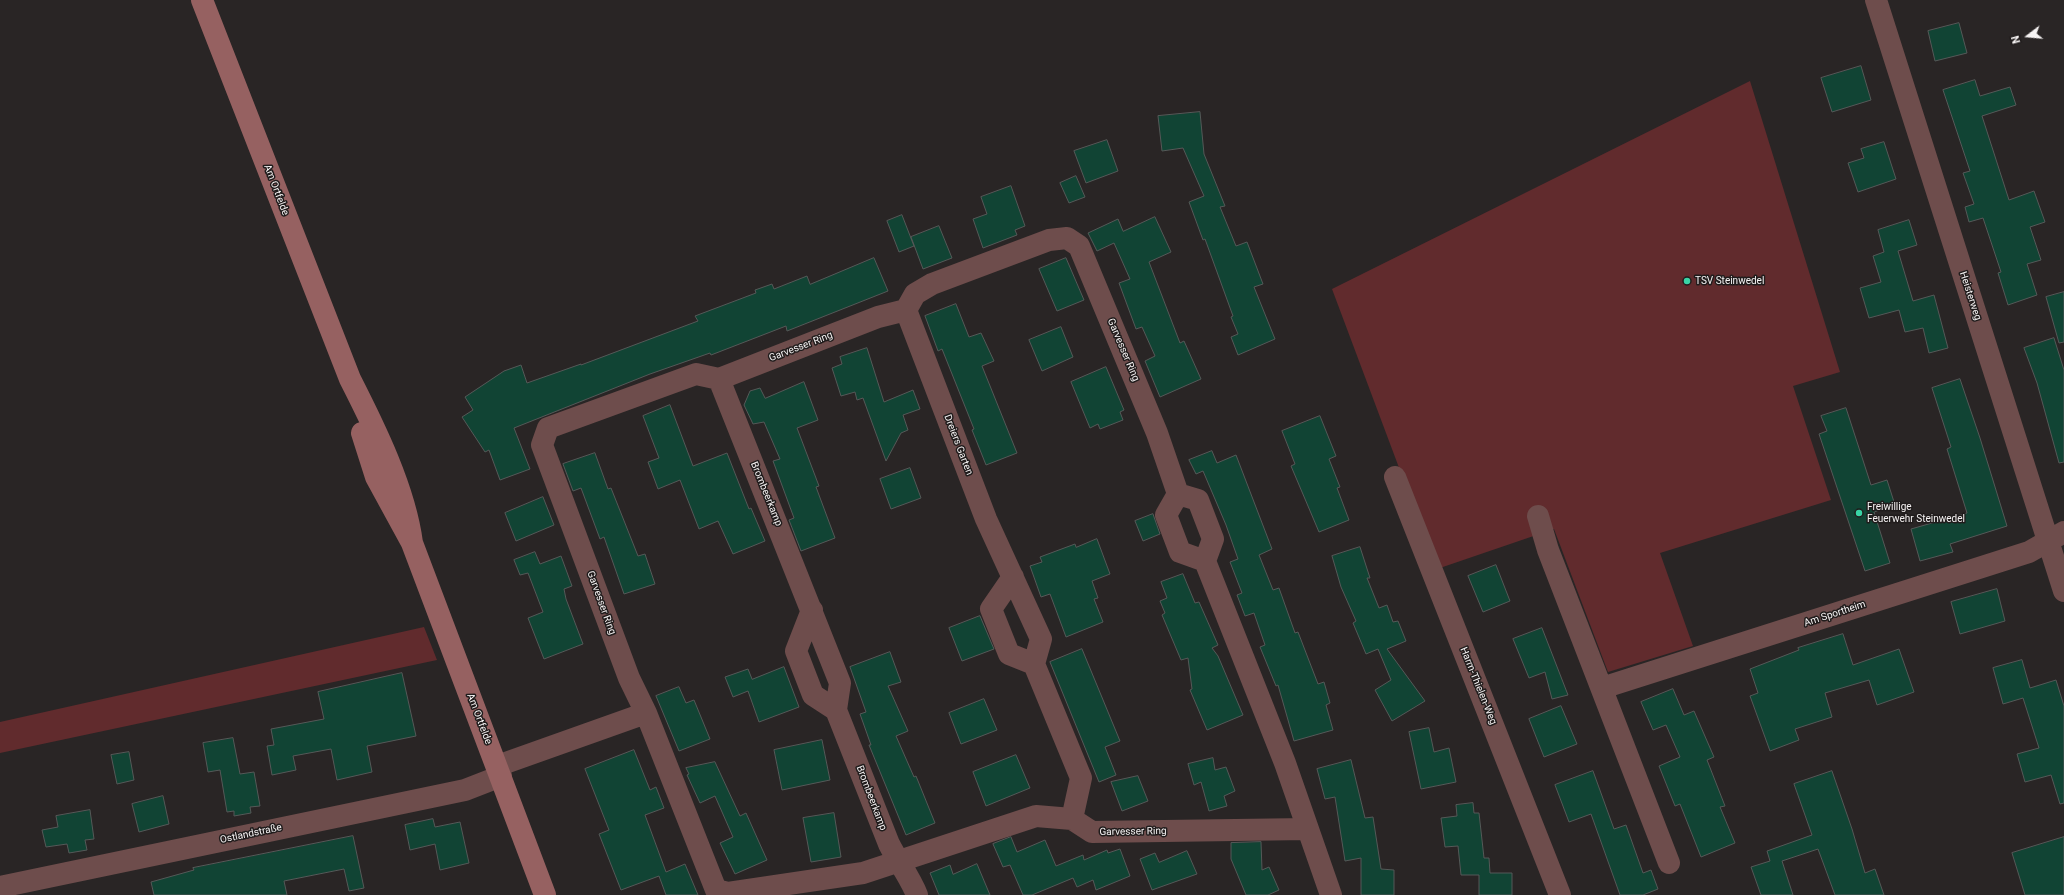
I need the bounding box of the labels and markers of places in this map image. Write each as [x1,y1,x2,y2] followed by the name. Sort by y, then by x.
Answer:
[1695,275,1764,287] place label: TSV Steinwedel
[1682,276,1692,286] marker: TSV Steinwedel
[1867,501,1965,524] place label: Freiwillige Feuerwehr Steinwedel
[1854,508,1864,518] marker: Freiwillige Feuerwehr Steinwedel

